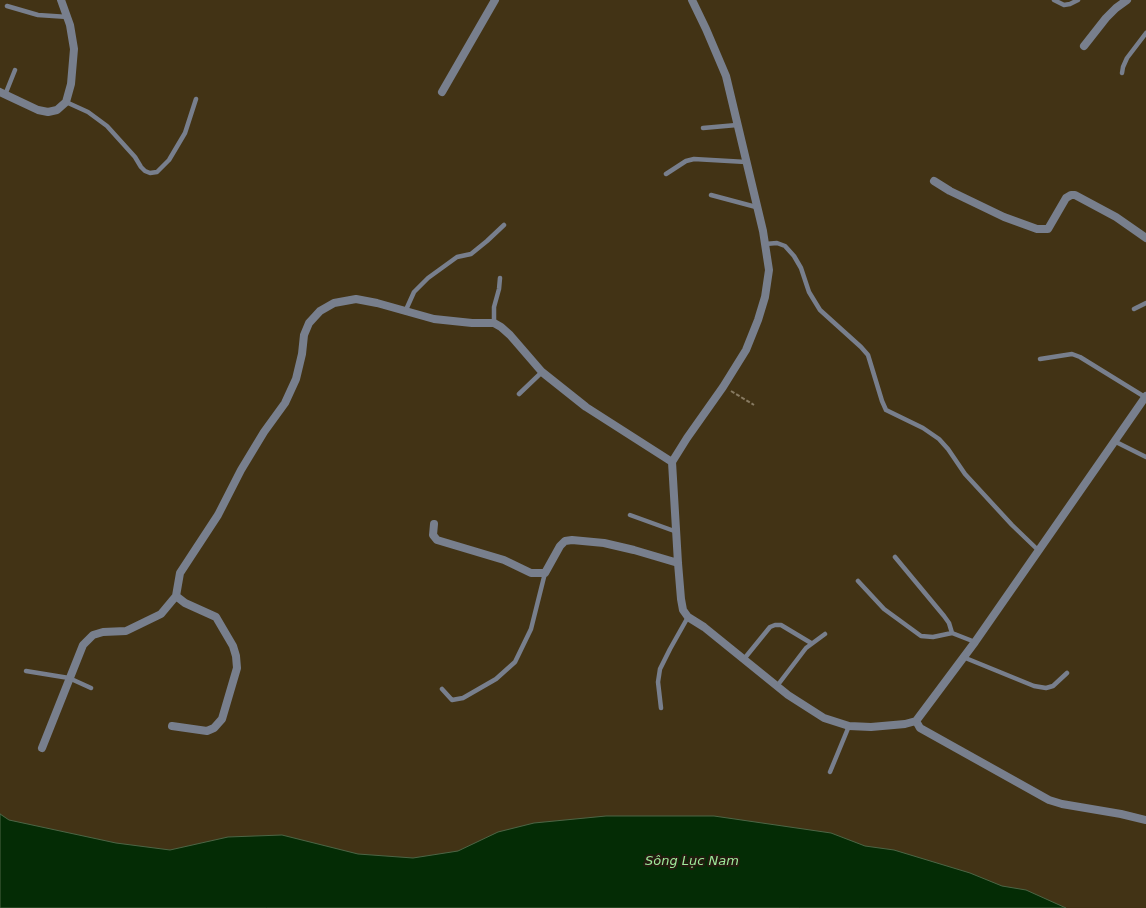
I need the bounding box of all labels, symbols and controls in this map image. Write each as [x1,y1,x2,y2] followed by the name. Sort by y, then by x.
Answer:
[645,854,739,870] water label: Sông Lục Nam

